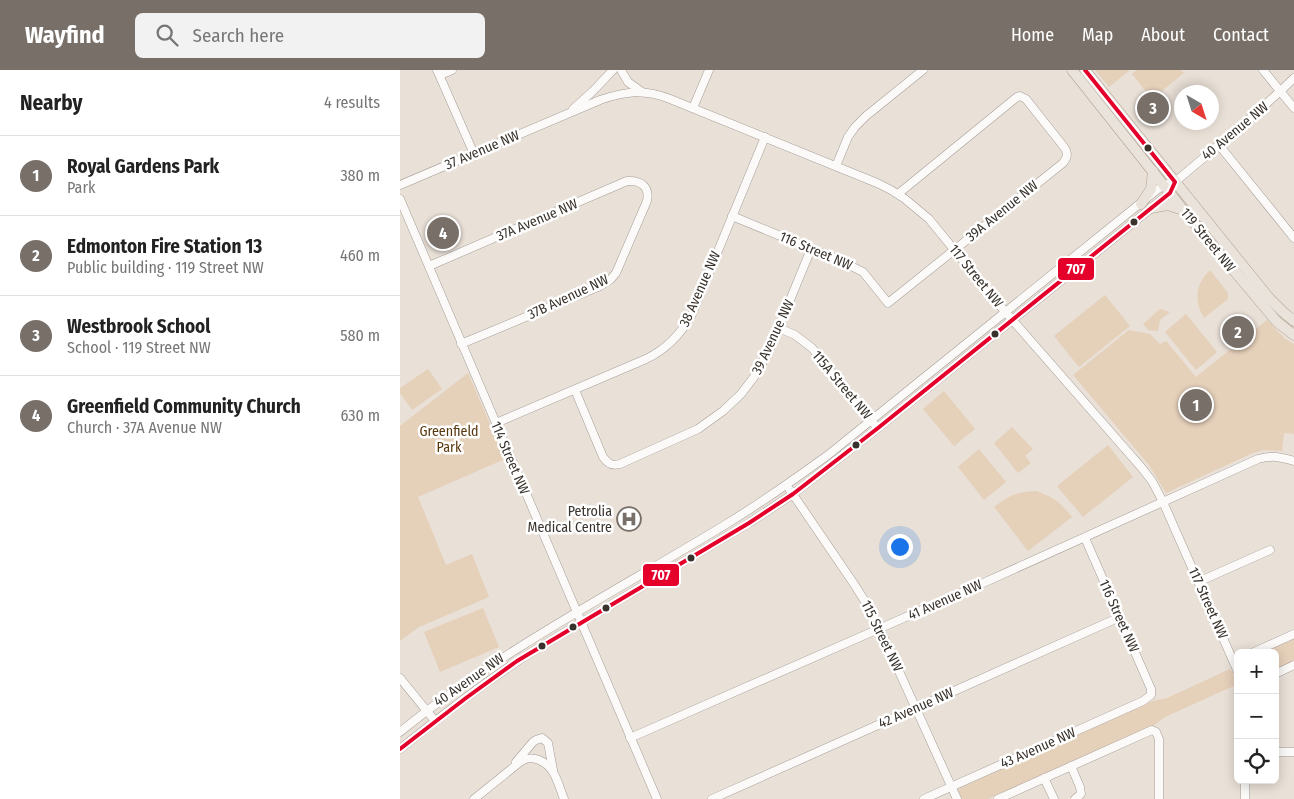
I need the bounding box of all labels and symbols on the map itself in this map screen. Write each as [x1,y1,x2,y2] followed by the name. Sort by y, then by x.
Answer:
[1174,85,1219,130] north arrow
[1137,89,1169,127] pin: 3
[1198,98,1272,164] street label: 40 Avenue NW
[442,126,522,173] street label: 37 Avenue NW
[1143,143,1153,153] unlabelled marker
[963,176,1042,245] street label: 39A Avenue NW
[494,195,581,245] street label: 37A Avenue NW
[1177,205,1239,276] street label: 119 Street NW
[427,214,459,252] pin: 4
[1129,217,1139,227] unlabelled marker
[777,228,856,274] street label: 116 Street NW
[945,241,1007,311] street label: 117 Street NW
[676,248,724,329] street label: 38 Avenue NW
[1057,257,1095,281] line badge: 707
[1066,261,1086,278] text: 707
[525,271,612,323] street label: 37B Avenue NW
[748,296,798,377] street label: 39 Avenue NW
[1222,313,1254,351] pin: 2
[990,329,1000,339] unlabelled marker
[808,347,876,423] street label: 115A Street NW
[1180,386,1212,424] pin: 1
[487,419,533,497] street label: 114 Street NW
[419,423,479,456] park label: Greenfield Park
[851,440,861,450] unlabelled marker
[527,503,612,536] place label: Petrolia Medical Centre
[616,506,642,532] hospital icon: Petrolia Medical Centre
[887,534,913,560] your location
[686,553,696,563] unlabelled marker
[642,563,680,587] line badge: 707
[1185,565,1232,642] street label: 117 Street NW
[651,567,671,584] text: 707
[905,576,985,624] street label: 41 Avenue NW
[1095,577,1143,655] street label: 116 Street NW
[857,598,907,675] street label: 115 Street NW
[601,603,611,613] unlabelled marker
[568,622,578,632] unlabelled marker
[537,641,547,651] unlabelled marker
[431,649,508,710] street label: 40 Avenue NW
[876,684,957,732] street label: 42 Avenue NW
[998,724,1079,772] street label: 43 Avenue NW

